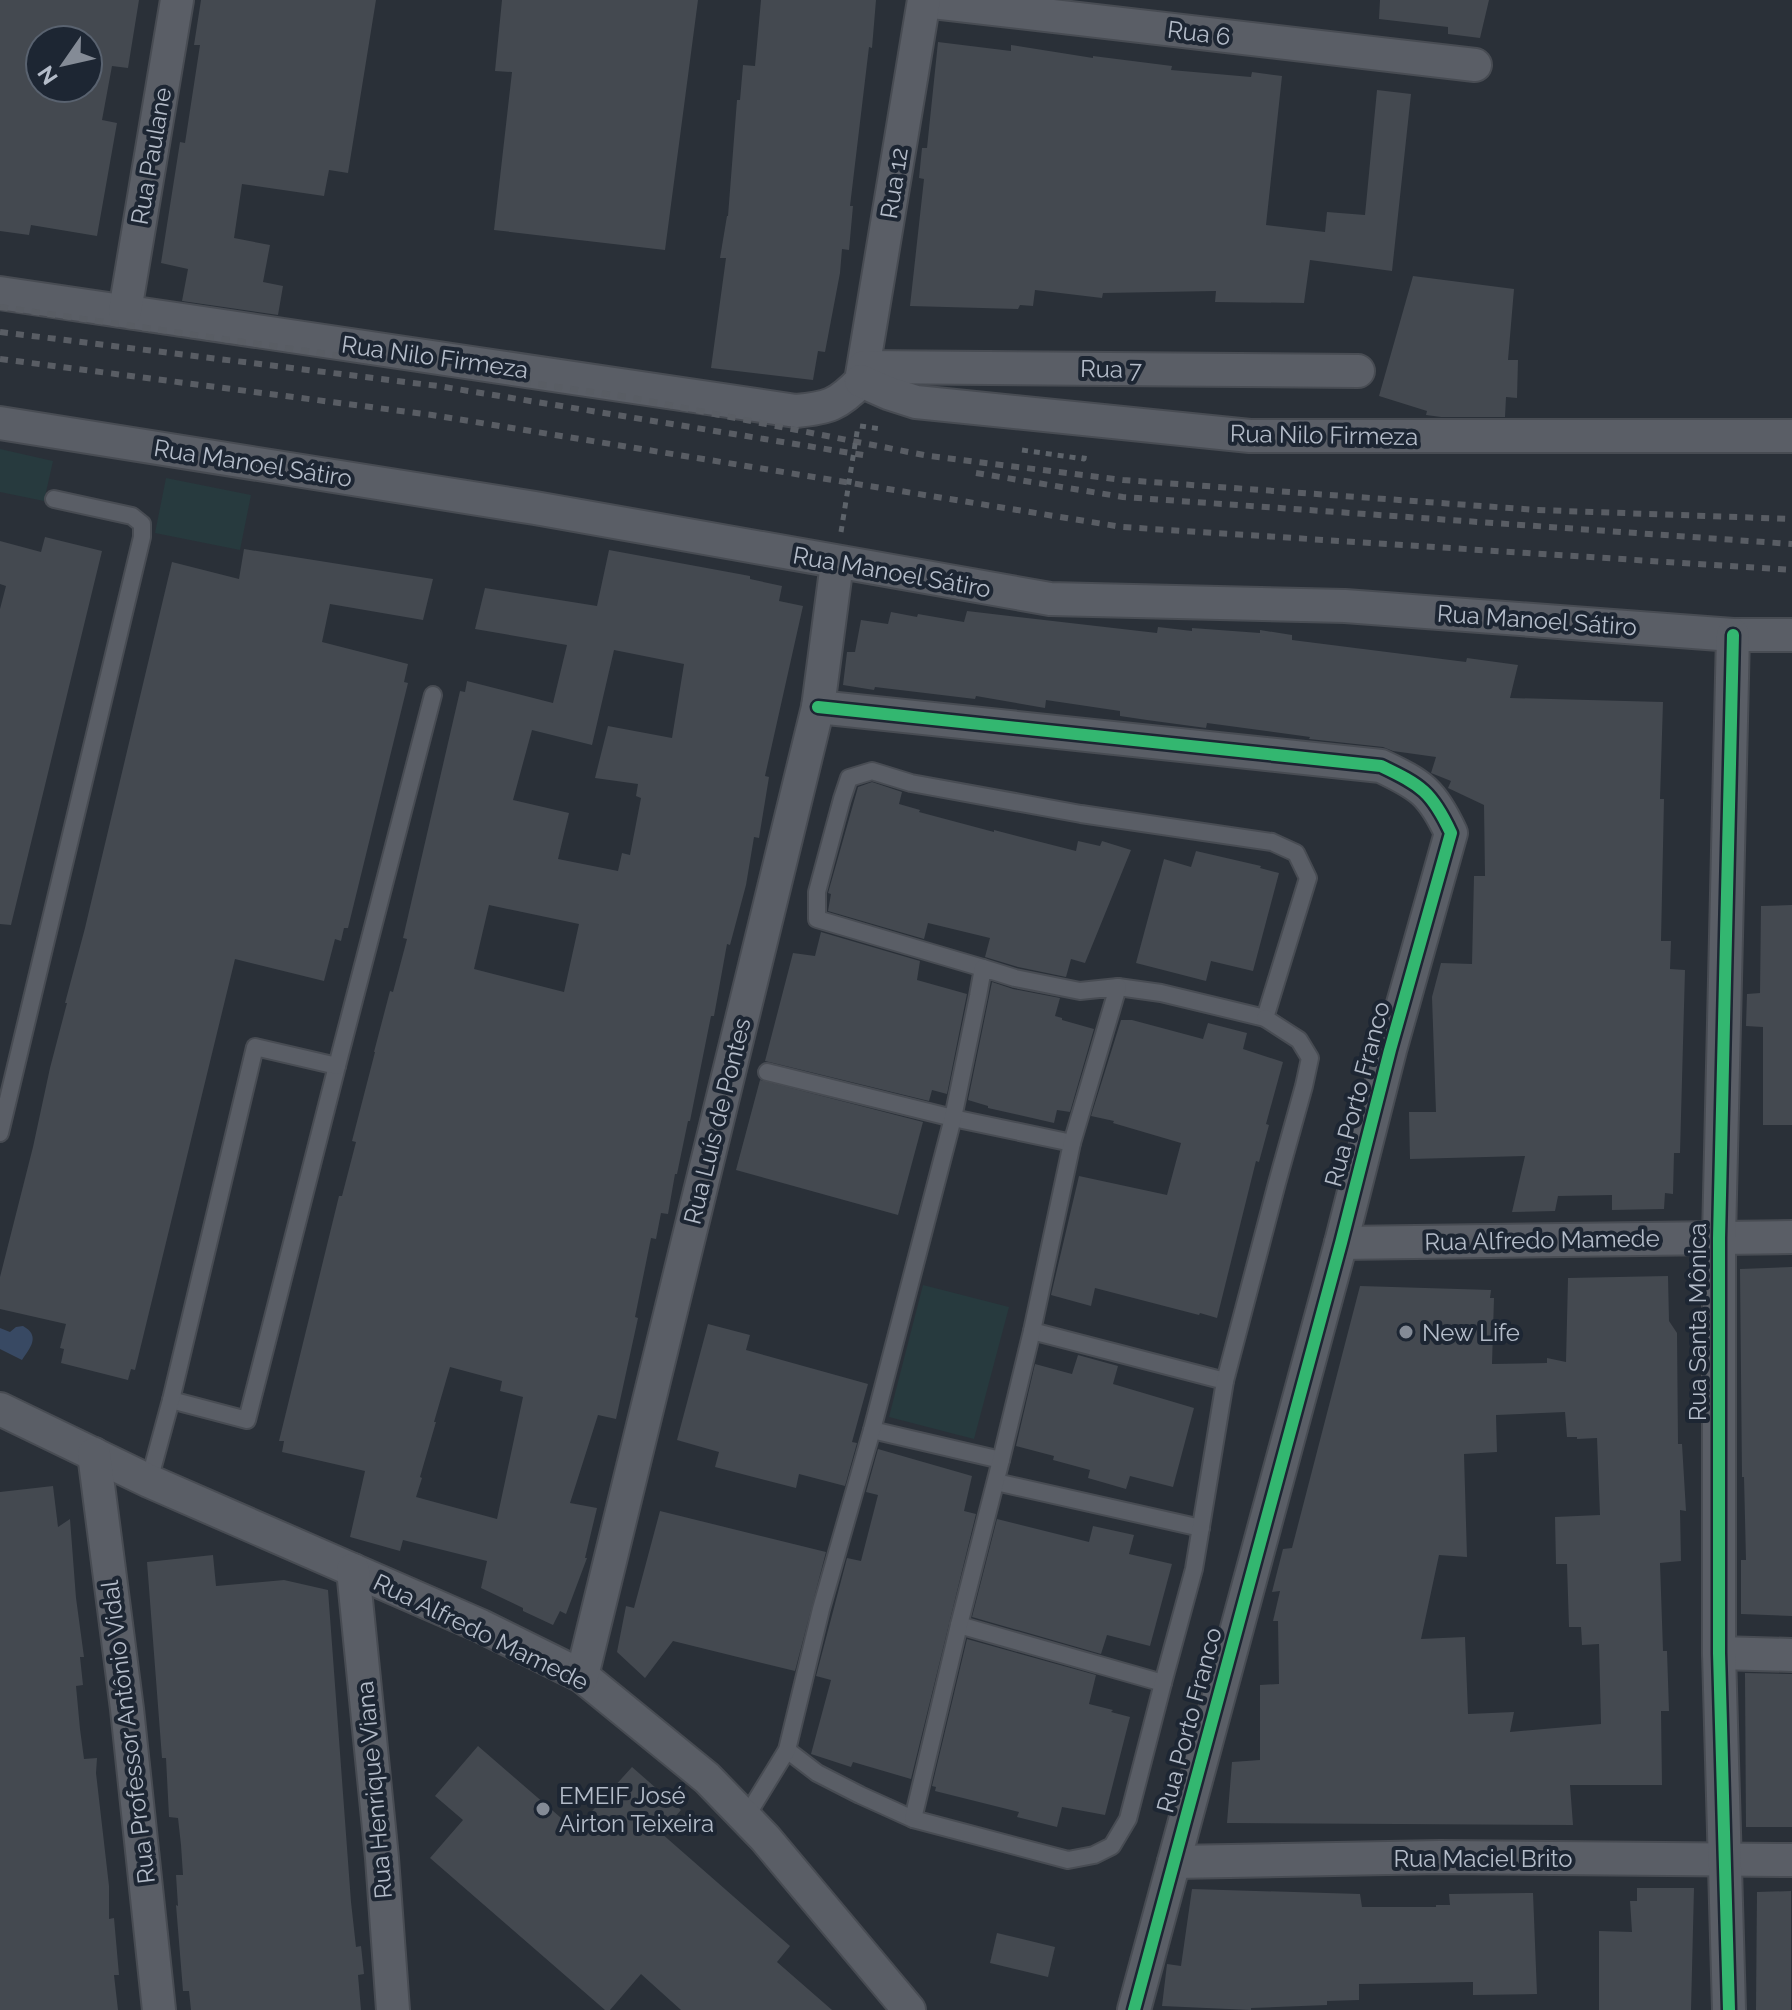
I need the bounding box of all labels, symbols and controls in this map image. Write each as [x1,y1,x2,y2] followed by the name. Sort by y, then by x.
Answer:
[1166,15,1232,51] street label: Rua 6
[24,24,104,104] north arrow
[32,61,63,89] text: N
[125,85,177,227] street label: Rua Paulane
[874,145,914,221] street label: Rua 12
[340,330,530,384] street label: Rua Nilo Firmeza
[1080,354,1142,384] street label: Rua 7
[1230,419,1418,451] street label: Rua Nilo Firmeza
[152,433,354,493] street label: Rua Manoel Sátiro
[791,540,993,604] street label: Rua Manoel Sátiro
[1436,599,1638,641] street label: Rua Manoel Sátiro
[1318,998,1396,1190] street label: Rua Porto Franco
[677,1015,757,1227] street label: Rua Luís de Pontes
[1424,1223,1660,1257] street label: Rua Alfredo Mamede
[1683,1223,1712,1421] street label: Rua Santa Mônica
[1422,1318,1520,1347] place label: New Life
[1397,1323,1415,1341] marker: New Life
[369,1567,593,1697] street label: Rua Alfredo Mamede
[95,1578,161,1885] street label: Rua Professor Antônio Vidal
[1150,1624,1228,1816] street label: Rua Porto Franco
[350,1680,398,1900] street label: Rua Henrique Viana
[559,1781,714,1838] place label: EMEIF José Airton Teixeira
[534,1800,552,1818] marker: EMEIF José Airton Teixeira
[1393,1844,1573,1873] street label: Rua Maciel Brito

